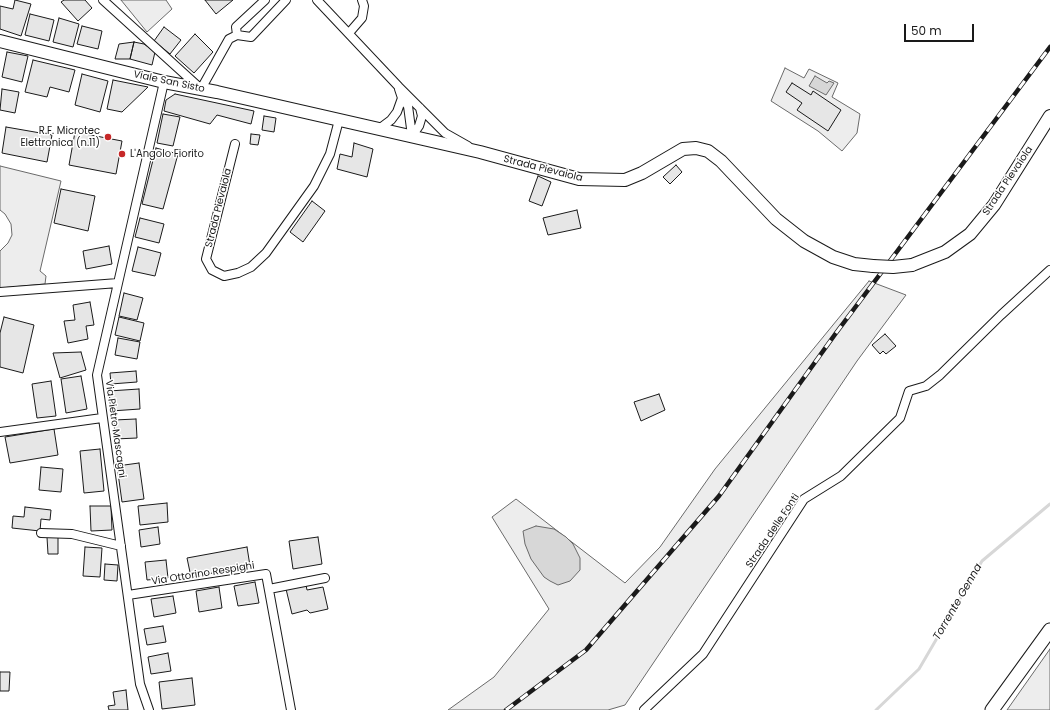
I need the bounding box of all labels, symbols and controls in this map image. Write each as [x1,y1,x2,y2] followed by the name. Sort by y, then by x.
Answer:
[906,16,976,42] scale bar
[911,22,942,39] text: 50 m
[132,69,206,95] street label: Viale San Sisto
[20,125,100,148] place label: R.F. Microtec Elettronica (n.11)
[103,132,113,142] marker: R.F. Microtec Elettronica (n.11)
[980,144,1036,218] street label: Strada Pievaiola
[130,148,204,160] place label: L'Angolo Fiorito
[117,149,127,159] marker: L'Angolo Fiorito
[502,153,584,185] street label: Strada Pievaiola
[203,167,235,249] street label: Strada Pievaiola
[102,379,128,479] street label: Via Pietro Mascagni
[744,492,802,570] street label: Strada delle Fonti
[151,560,255,588] street label: Via Ottorino Respighi
[931,561,985,643] water label: Torrente Genna

